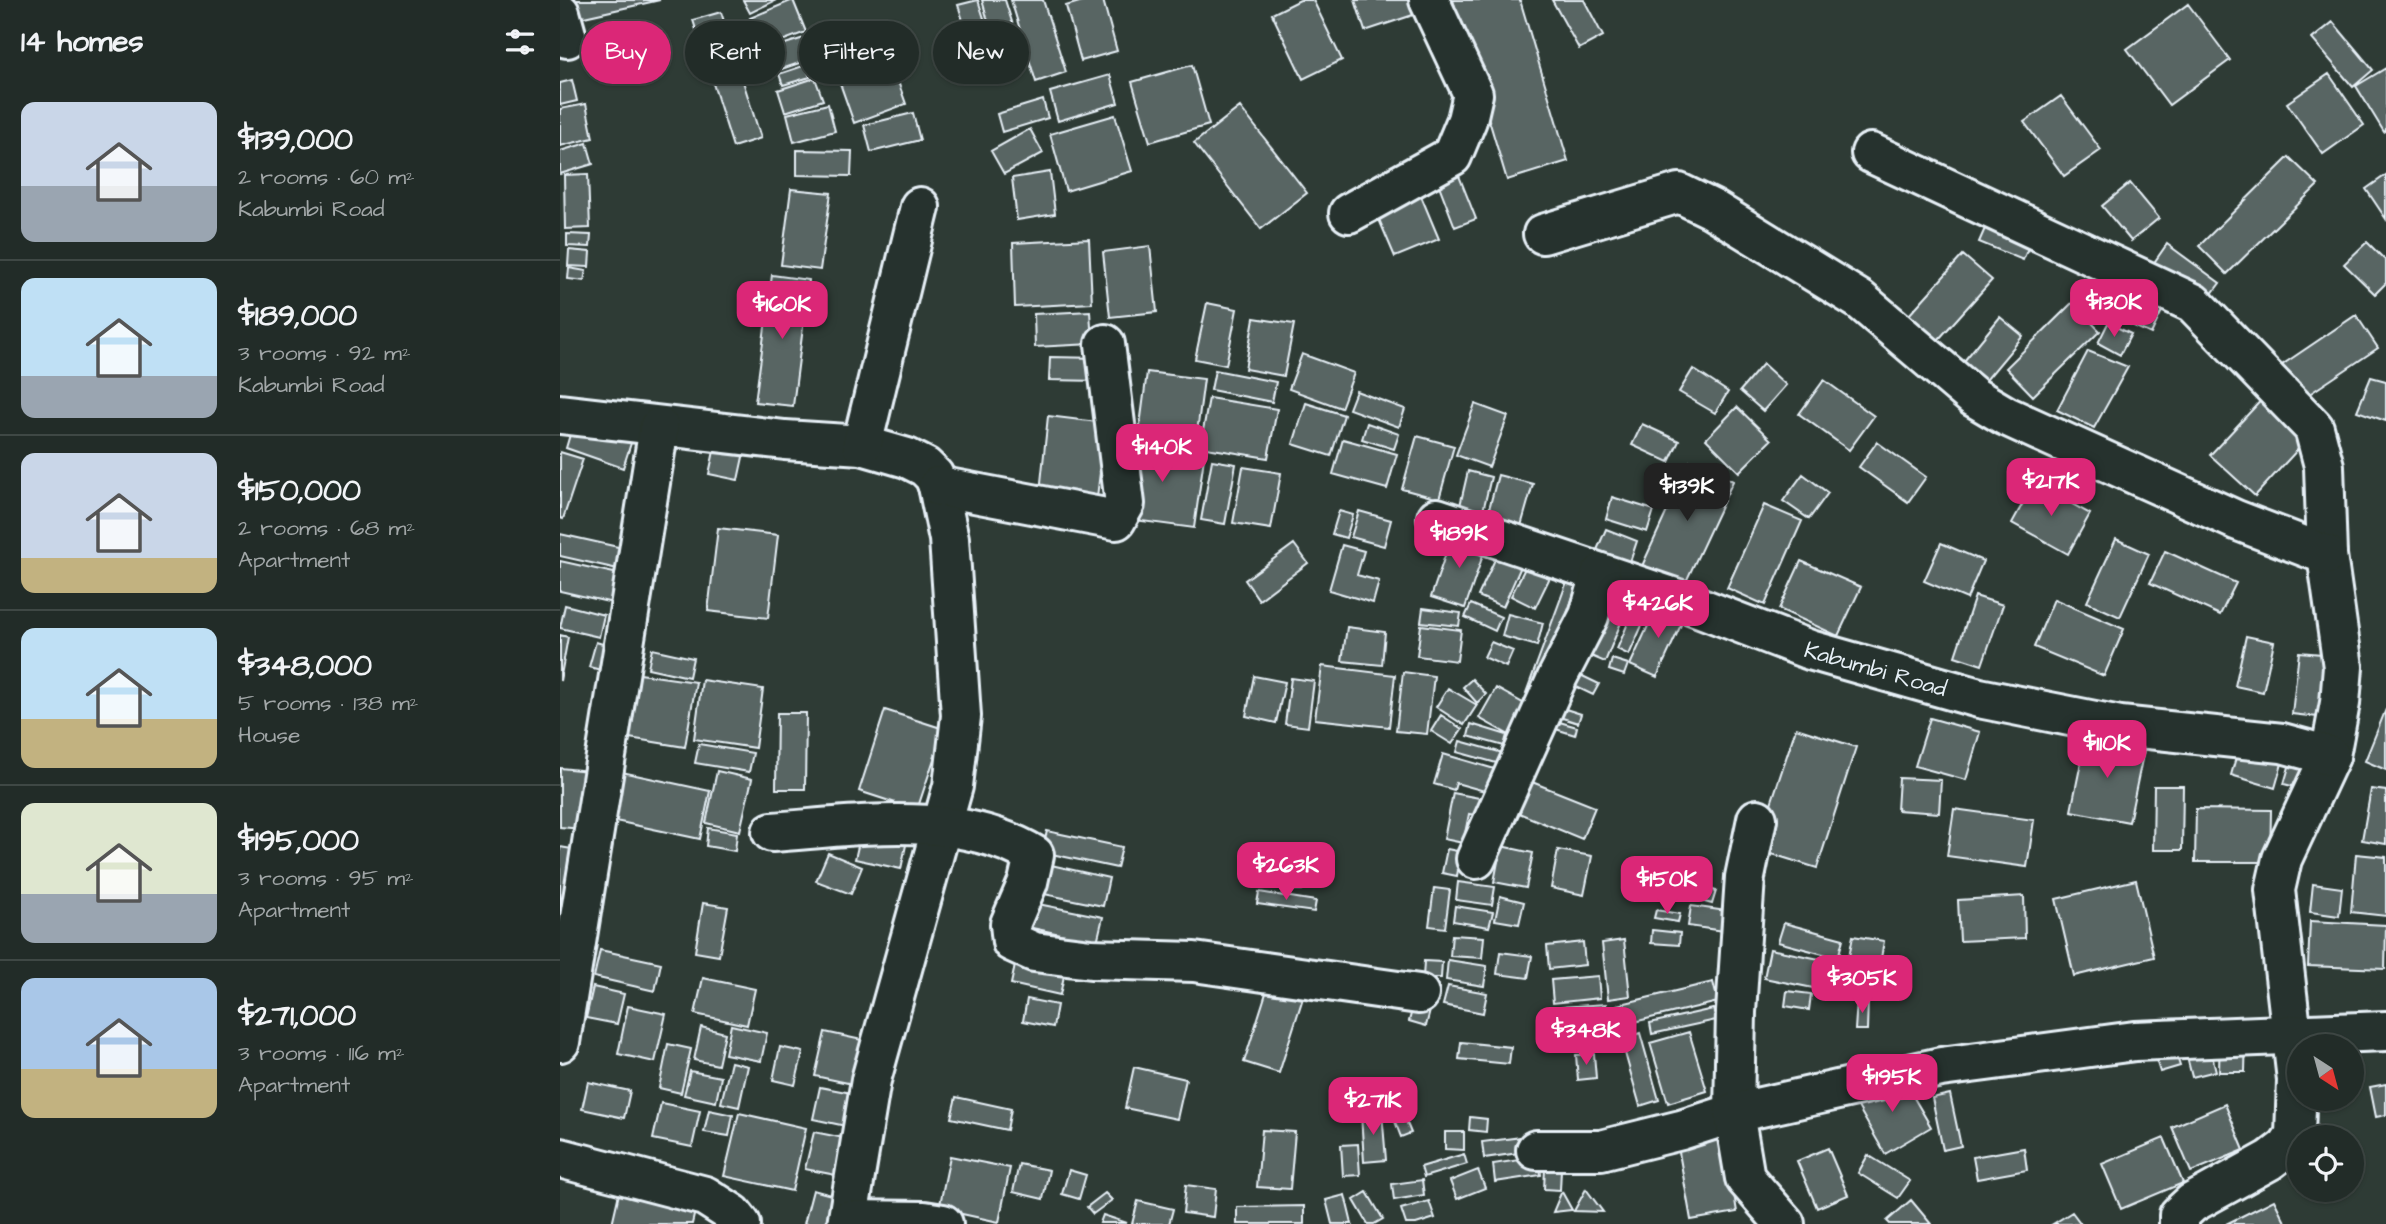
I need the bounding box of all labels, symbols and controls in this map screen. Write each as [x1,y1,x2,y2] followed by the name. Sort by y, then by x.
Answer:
[21,21,144,63] text: 14 homes
[581,21,671,84] chip: Buy
[685,21,785,84] chip: Rent
[799,21,919,84] chip: Filters
[933,21,1029,84] chip: New
[501,23,539,61] icon: filters
[238,119,353,161] text: $139,000
[77,130,161,214] icon: home
[238,161,415,193] text: 2 rooms · 60 m²
[238,193,385,225] text: Kabumbi Road
[2065,280,2163,339] pin: $130K
[733,282,831,341] pin: $160K
[2086,286,2142,318] text: $130K
[753,288,811,320] text: $160K
[238,295,357,337] text: $189,000
[77,306,161,390] icon: home
[238,337,411,369] text: 3 rooms · 92 m²
[238,369,385,401] text: Kabumbi Road
[1113,424,1211,484] pin: $140K
[1132,431,1192,463] text: $140K
[2002,458,2100,518] pin: $217K
[1638,463,1736,523] pin: $139K
[2023,465,2079,497] text: $217K
[238,470,361,512] text: $150,000
[1660,470,1714,502] text: $139K
[77,481,161,565] icon: home
[1410,510,1508,570] pin: $189K
[238,512,415,544] text: 2 rooms · 68 m²
[1430,517,1488,549] text: $189K
[238,544,350,576] text: Apartment
[1609,580,1707,640] pin: $426K
[1623,587,1693,619] text: $426K
[1800,634,1950,705] street label: Kabumbi Road
[238,645,372,687] text: $348,000
[77,656,161,740] icon: home
[238,687,418,719] text: 5 rooms · 138 m²
[238,719,301,751] text: House
[2058,720,2156,780] pin: $110K
[2083,727,2131,759] text: $110K
[238,820,359,862] text: $195,000
[77,831,161,915] icon: home
[1237,842,1335,902] pin: $263K
[1253,849,1319,881] text: $263K
[1618,856,1716,916] pin: $150K
[238,862,414,894] text: 3 rooms · 95 m²
[1637,863,1697,895] text: $150K
[238,894,350,926] text: Apartment
[1813,956,1911,1015] pin: $305K
[1827,962,1897,994] text: $305K
[238,995,356,1037] text: $271,000
[77,1006,161,1090] icon: home
[1537,1007,1635,1067] pin: $348K
[1552,1014,1621,1046] text: $348K
[2287,1034,2364,1111] north arrow
[2287,1034,2364,1202] map controls
[238,1037,405,1069] text: 3 rooms · 116 m²
[1843,1054,1941,1114] pin: $195K
[1862,1061,1922,1093] text: $195K
[238,1069,350,1101] text: Apartment
[1324,1078,1422,1137] pin: $271K
[1345,1084,1401,1116] text: $271K
[2287,1125,2364,1202] button: locate

